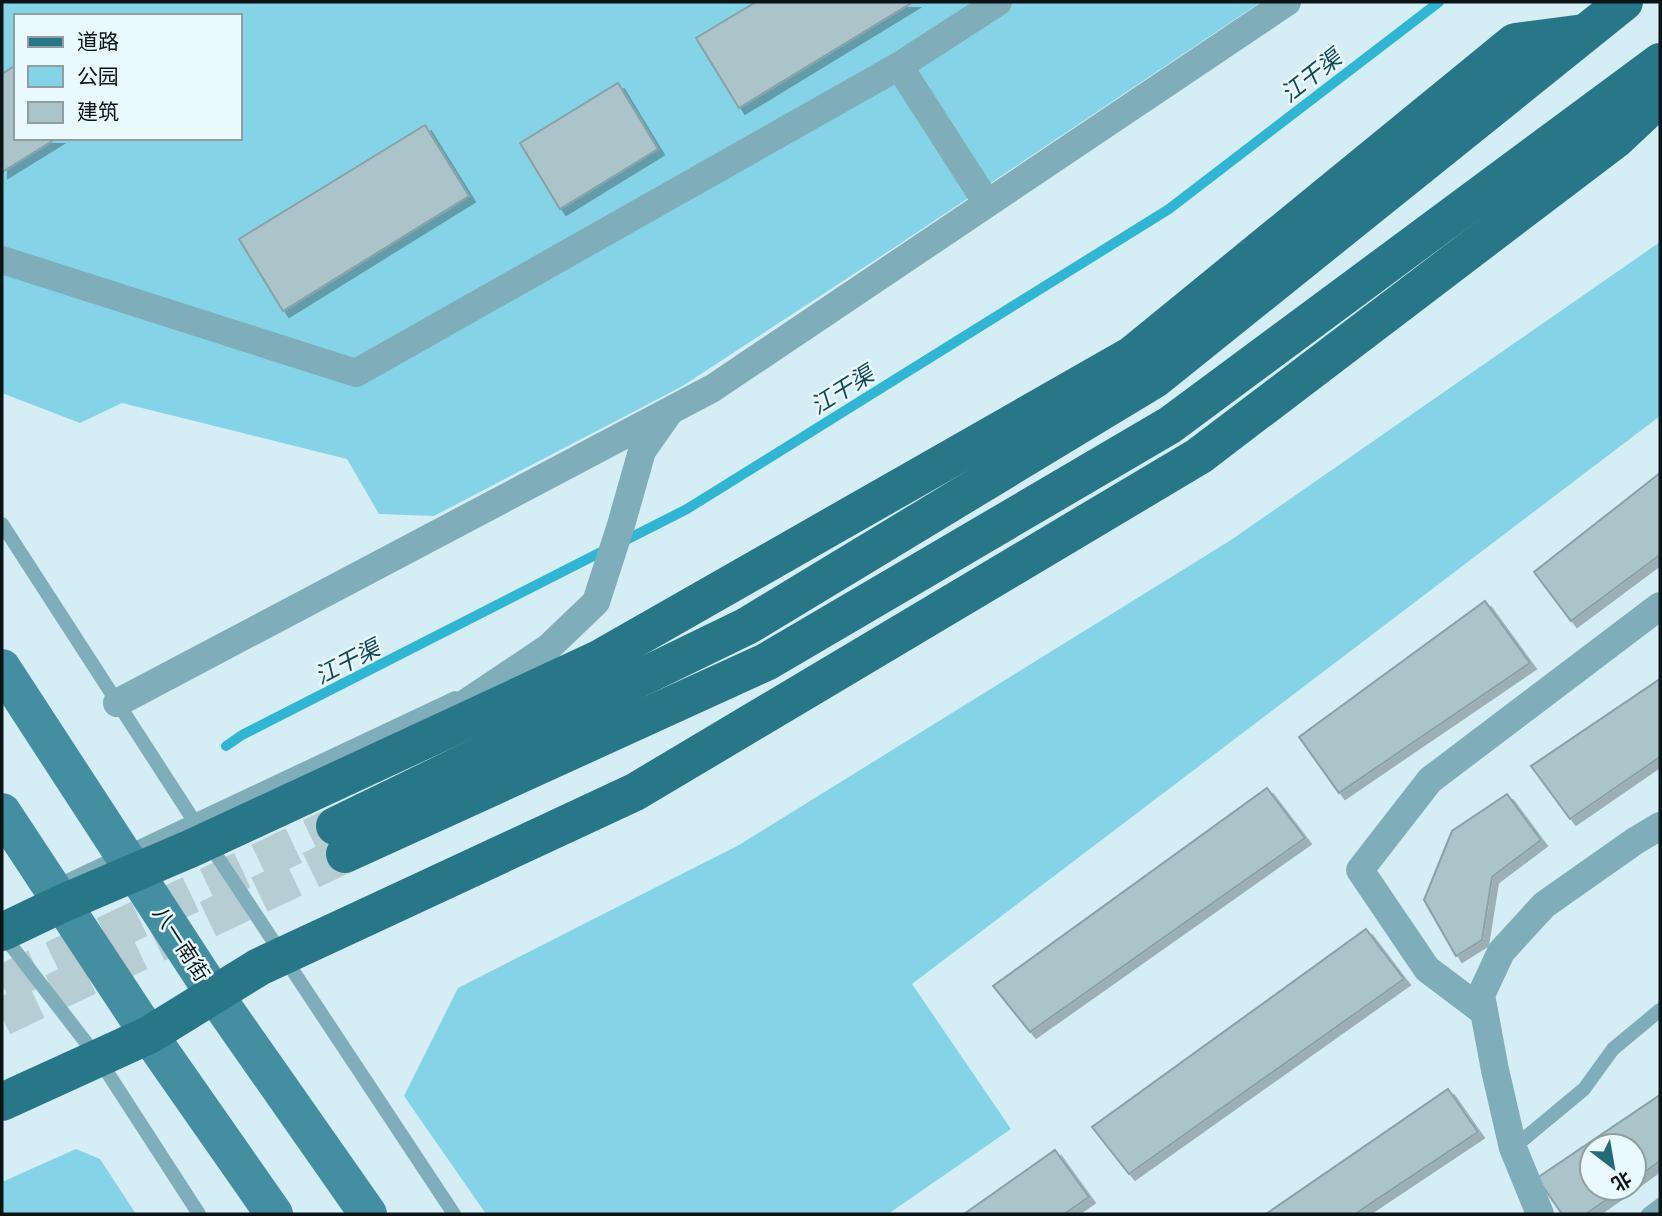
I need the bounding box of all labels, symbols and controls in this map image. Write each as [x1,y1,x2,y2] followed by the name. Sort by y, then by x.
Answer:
[14,14,242,140] legend
[77,30,119,54] text: 道路
[1276,43,1349,107] water label: 江干渠
[77,65,119,89] text: 公园
[77,100,119,124] text: 建筑
[806,359,881,419] water label: 江干渠
[310,633,386,689] water label: 江干渠
[148,902,214,986] street label: 八一南街
[1578,1132,1648,1202] north arrow
[1608,1167,1636,1196] text: 北

